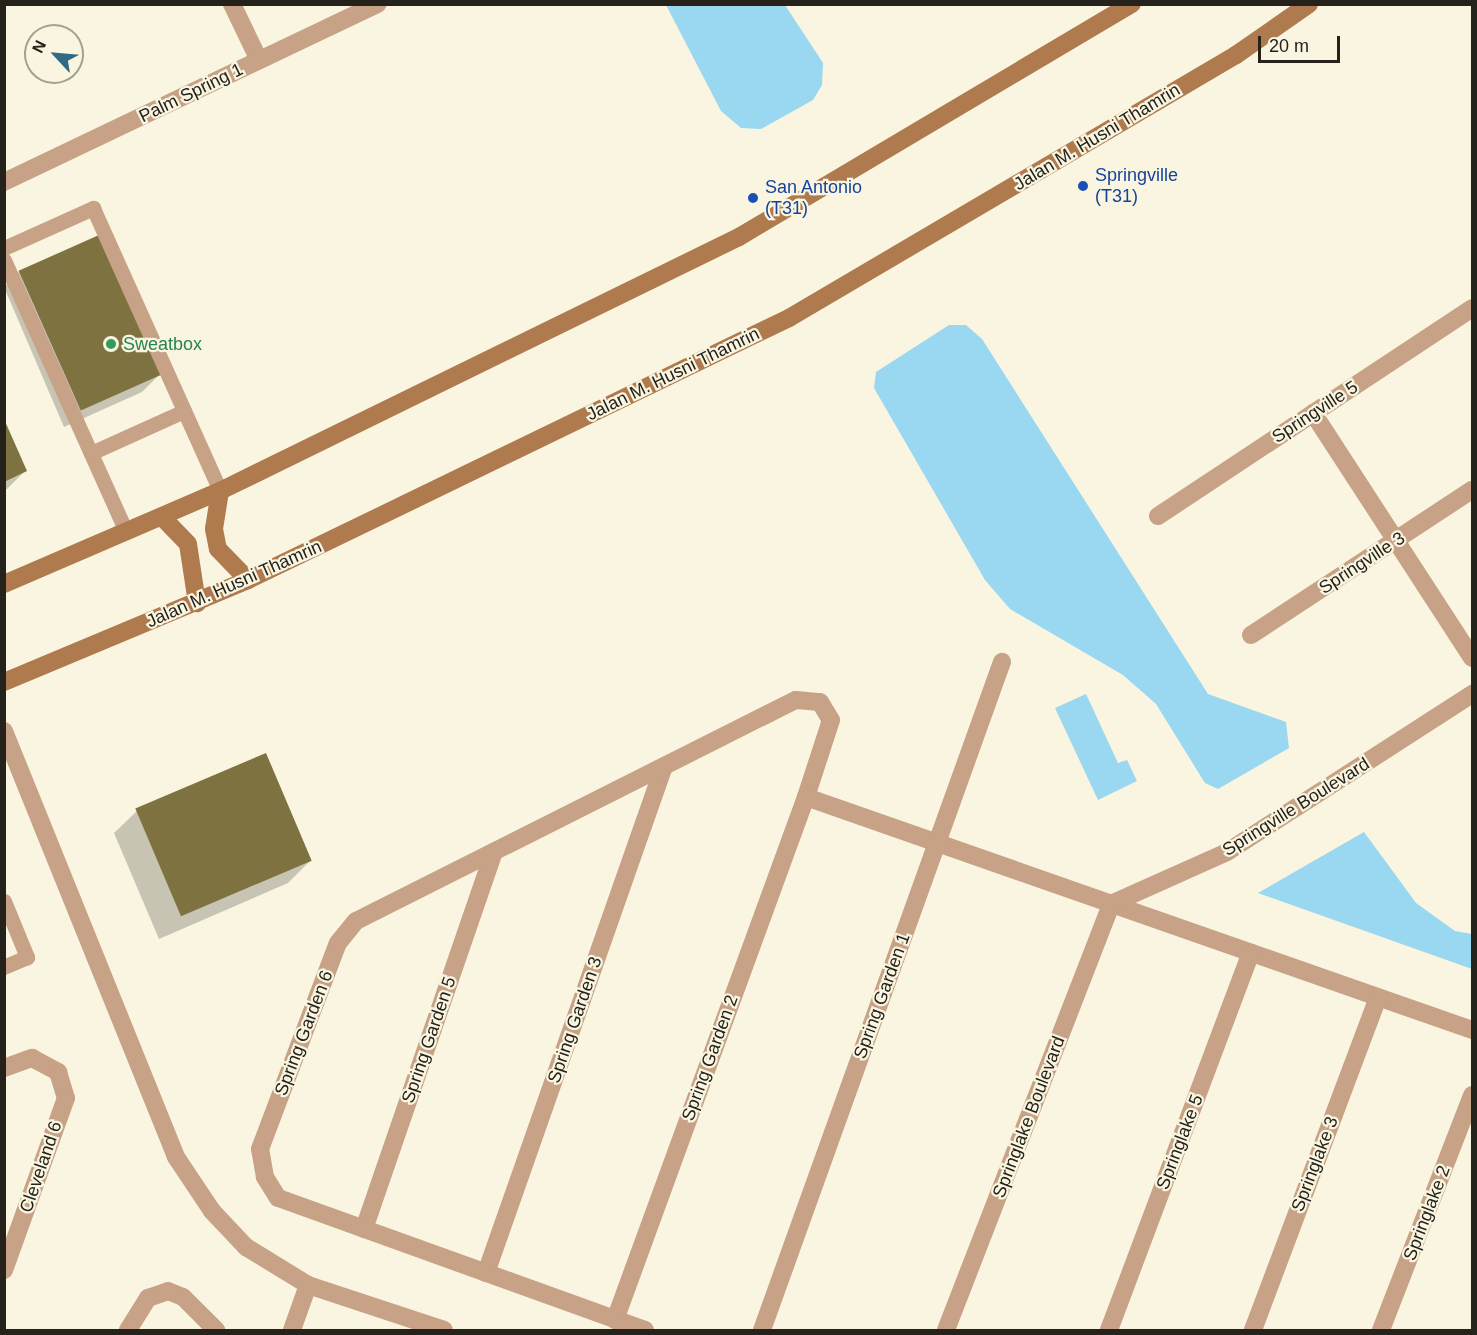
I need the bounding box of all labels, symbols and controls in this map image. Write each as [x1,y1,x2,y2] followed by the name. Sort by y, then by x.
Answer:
[24,24,84,84] north arrow
[1261,24,1344,62] scale bar
[1269,36,1309,56] text: 20 m
[29,38,49,56] text: N
[135,59,247,127] street label: Palm Spring 1
[1010,79,1184,195] street label: Jalan M. Husni Thamrin
[1095,165,1178,207] place label: Springville (T31)
[765,177,863,219] place label: San Antonio (T31)
[1076,179,1090,193] marker: Springville (T31)
[746,191,760,205] marker: San Antonio (T31)
[583,323,763,425] street label: Jalan M. Husni Thamrin
[123,333,202,355] place label: Sweatbox
[104,337,118,351] marker: Sweatbox
[1268,376,1362,448] street label: Springville 5
[1315,527,1409,599] street label: Springville 3
[143,535,325,633] street label: Jalan M. Husni Thamrin
[1219,753,1373,861] street label: Springville Boulevard
[849,930,915,1062] street label: Spring Garden 1
[543,954,607,1086] street label: Spring Garden 3
[270,967,338,1099] street label: Spring Garden 6
[397,974,461,1106] street label: Spring Garden 5
[677,992,743,1124] street label: Spring Garden 2
[988,1033,1070,1201] street label: Springlake Boulevard
[1152,1091,1208,1193] street label: Springlake 5
[1287,1113,1343,1215] street label: Springlake 3
[15,1119,67,1215] street label: Cleveland 6
[1399,1162,1455,1264] street label: Springlake 2

